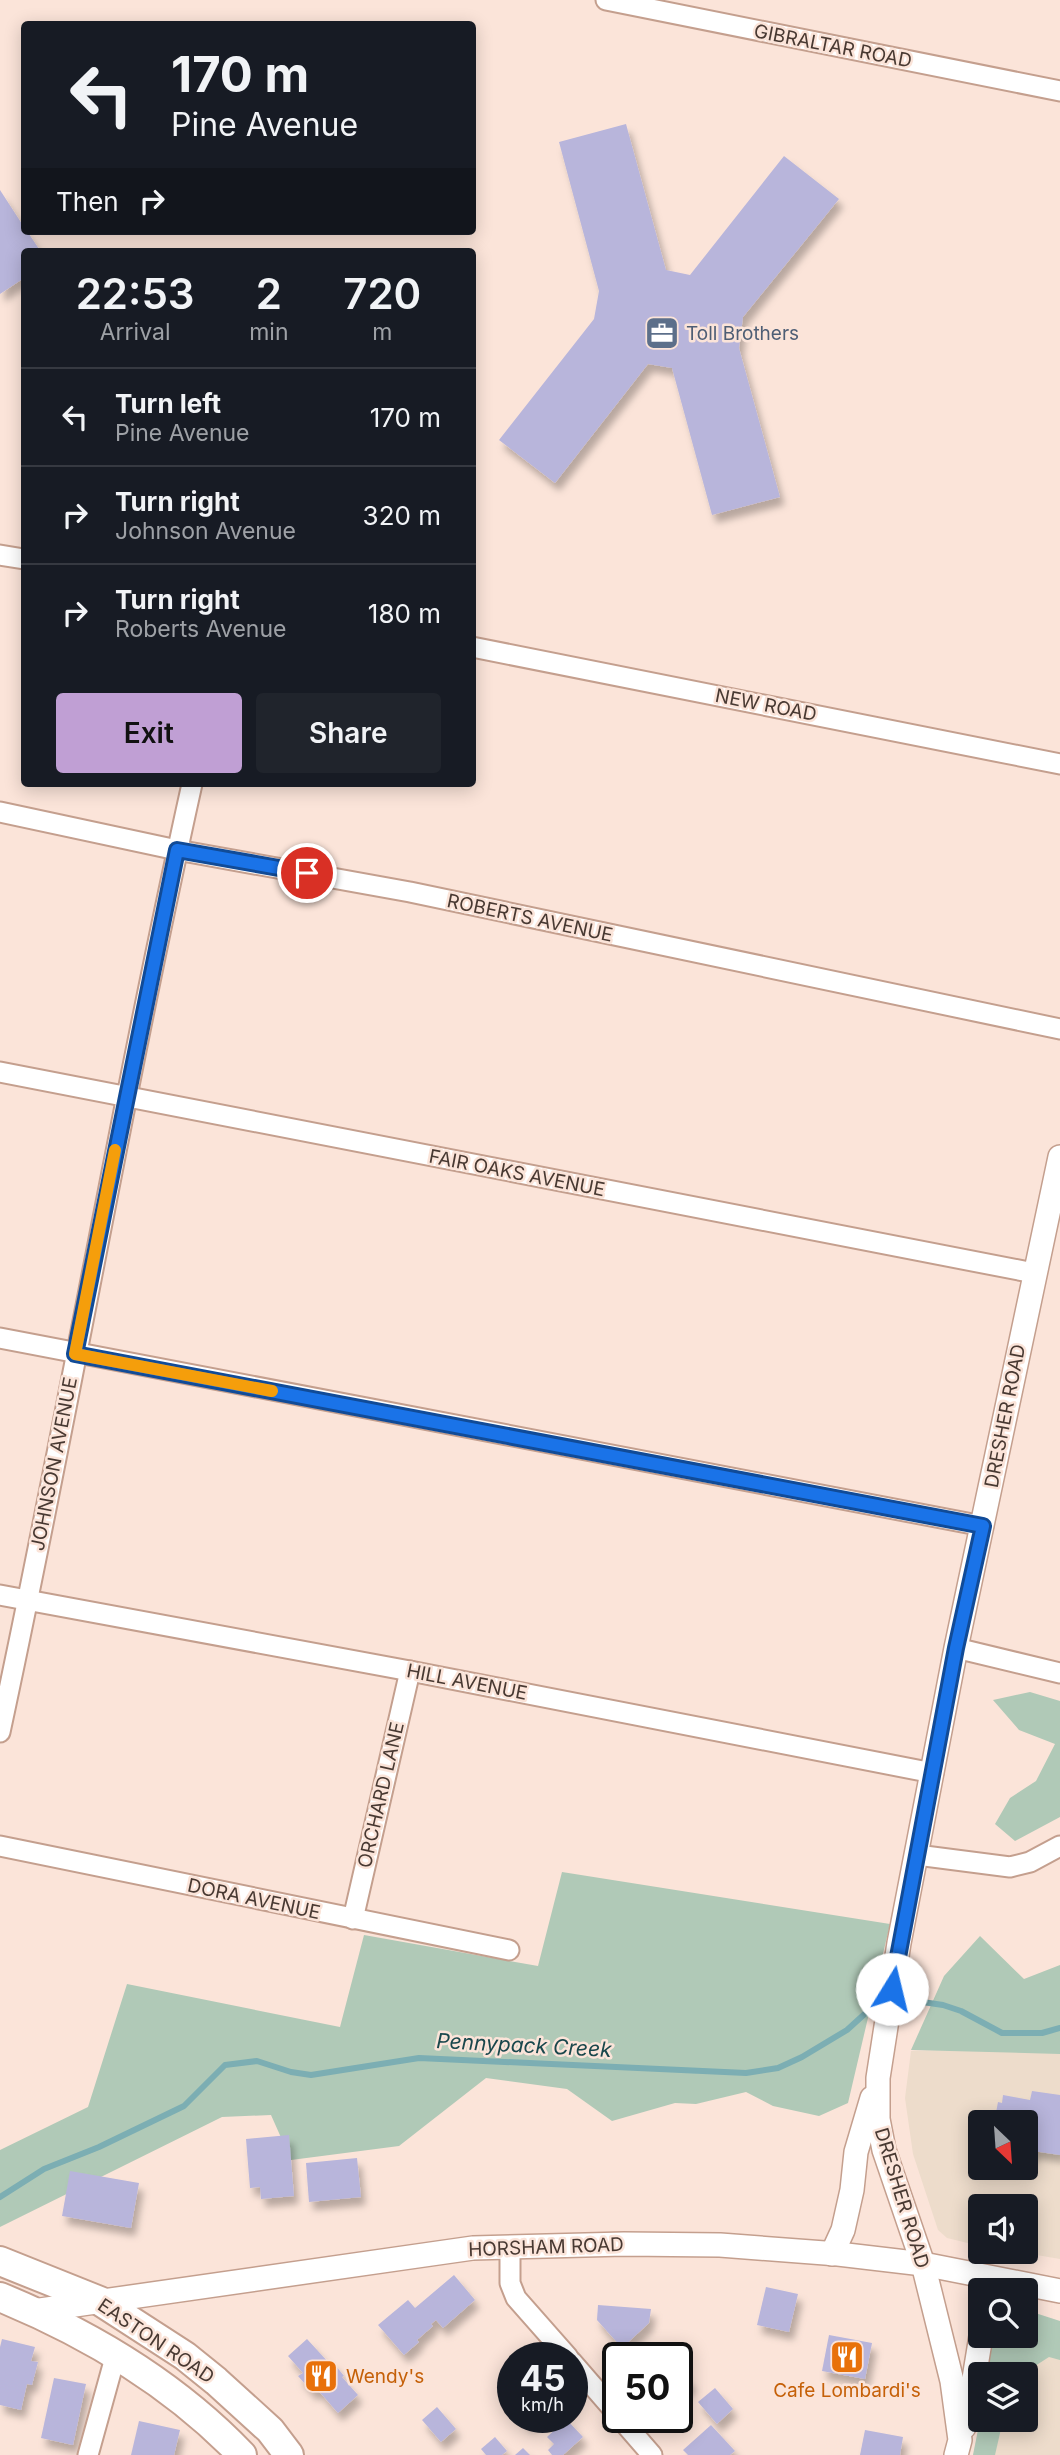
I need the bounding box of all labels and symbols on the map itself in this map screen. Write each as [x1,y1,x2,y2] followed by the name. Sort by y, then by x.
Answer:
[752,19,914,73] street label: GIBRALTAR ROAD
[643,314,681,352] office icon: Toll Brothers
[686,322,799,345] place label: Toll Brothers
[713,684,819,726] street label: NEW ROAD
[277,843,337,903] pin
[445,889,615,947] street label: ROBERTS AVENUE
[427,1145,607,1201] street label: FAIR OAKS AVENUE
[980,1342,1030,1490] street label: DRESHER ROAD
[26,1375,82,1553] street label: JOHNSON AVENUE
[405,1659,529,1705] street label: HILL AVENUE
[353,1720,409,1870] street label: ORCHARD LANE
[186,1874,322,1924] street label: DORA AVENUE
[855,1952,929,2026] position arrow
[436,2028,613,2062] water label: Pennypack Creek
[968,2110,1038,2180] north arrow
[870,2125,934,2271] street label: DRESHER ROAD
[468,2233,624,2261] street label: HORSHAM ROAD
[93,2294,219,2388] street label: EASTON ROAD
[828,2338,866,2376] restaurant icon: Cafe Lombardi's
[602,2342,693,2433] speed limit sign: 50
[302,2357,340,2395] restaurant icon: Wendy's
[346,2365,424,2388] place label: Wendy's
[773,2379,921,2402] place label: Cafe Lombardi's

